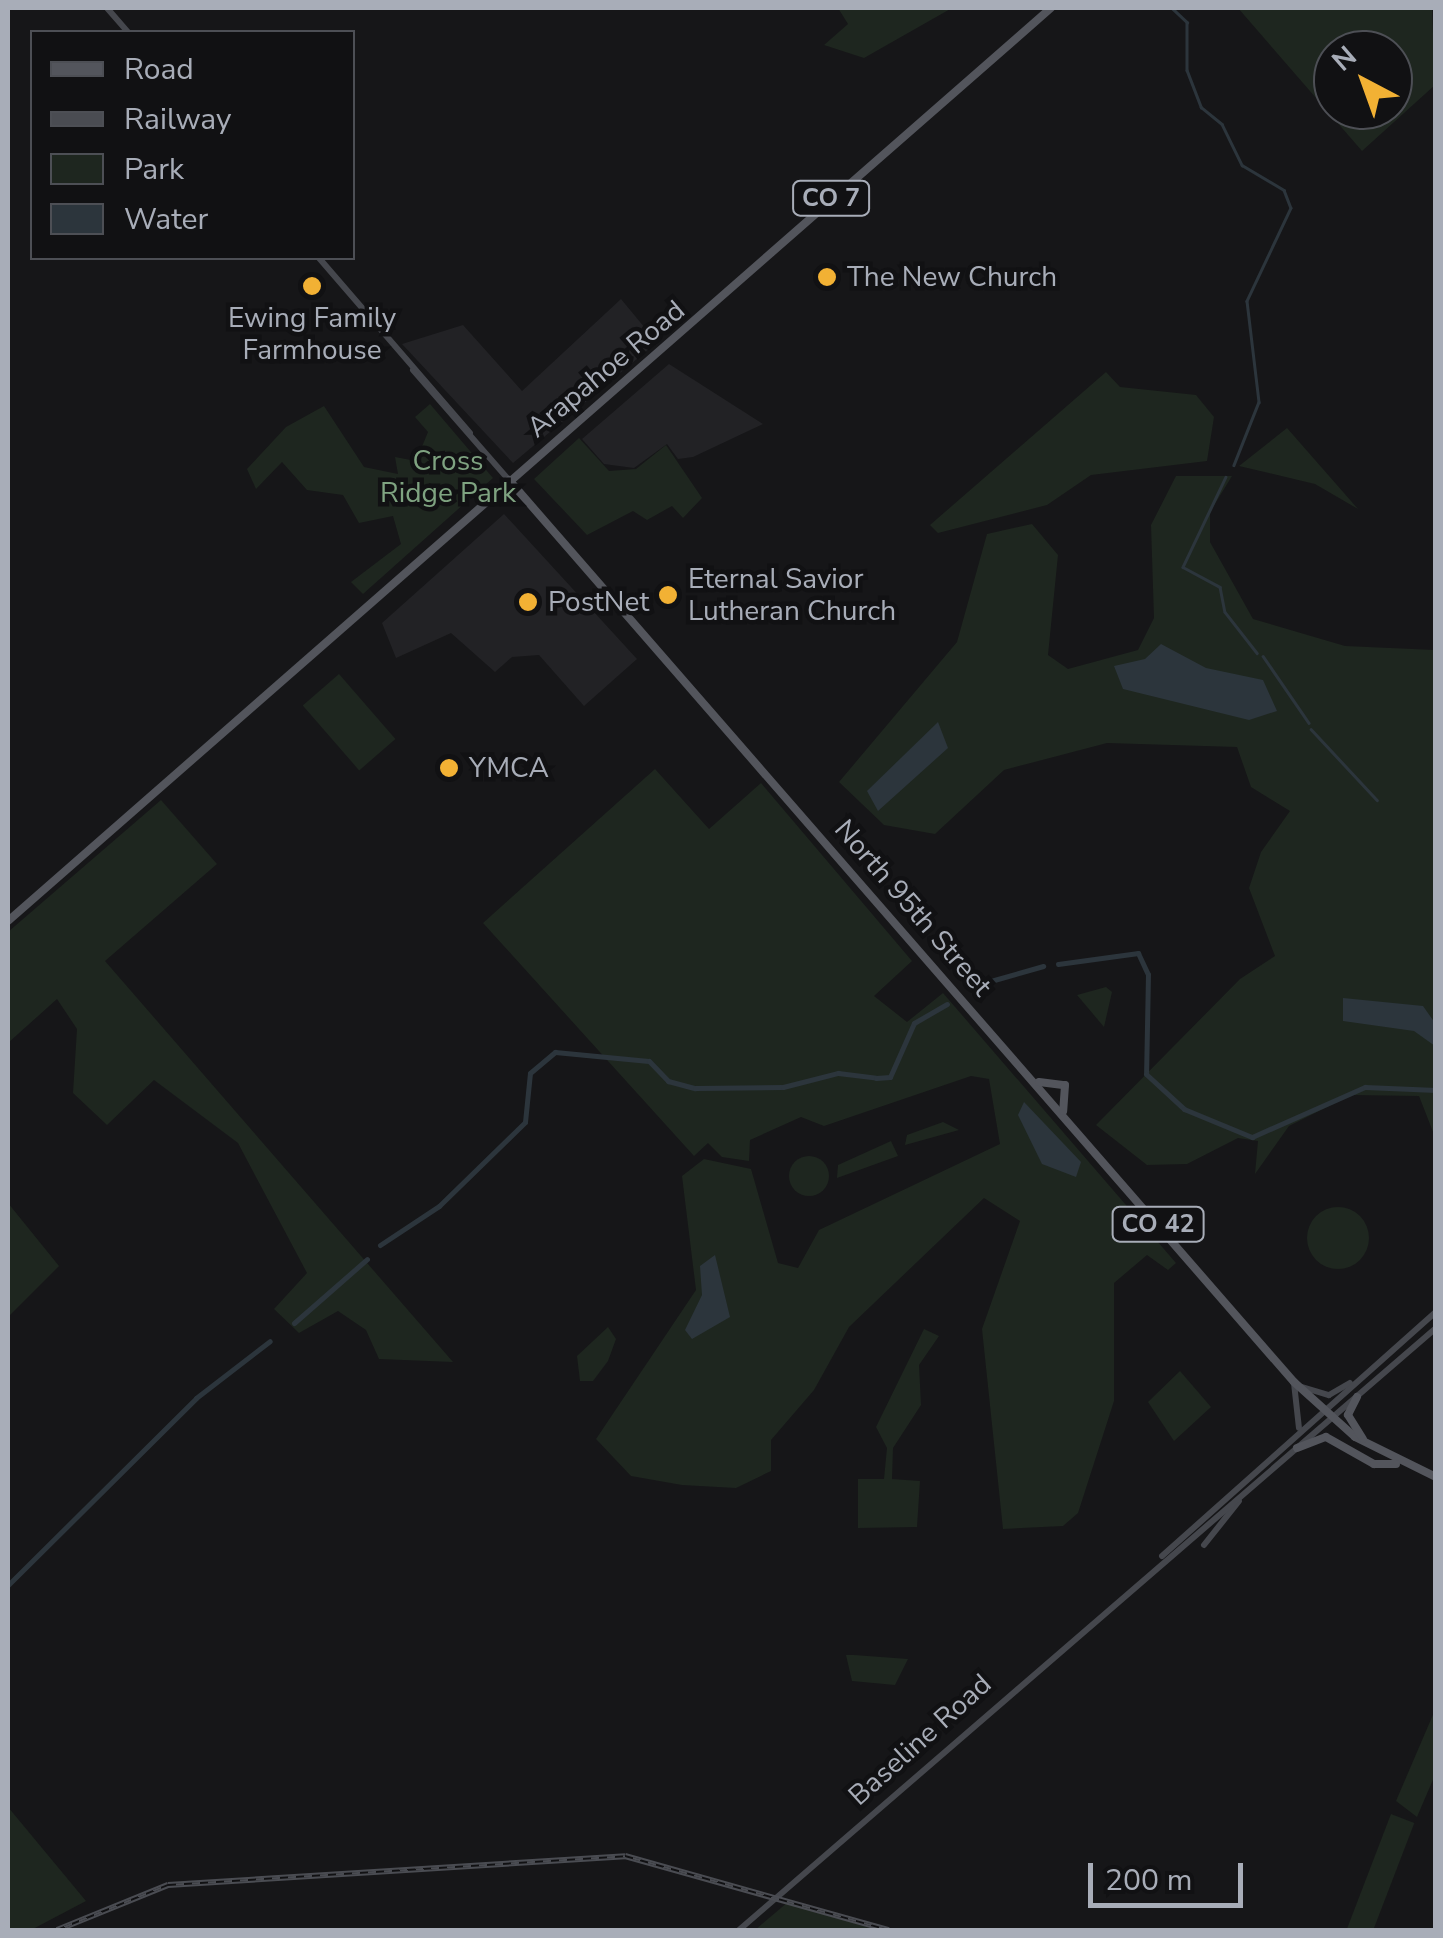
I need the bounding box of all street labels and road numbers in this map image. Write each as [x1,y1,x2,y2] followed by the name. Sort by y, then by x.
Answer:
[791,178,871,218] road number: CO 7
[521,293,691,445] street label: Arapahoe Road
[827,813,999,1003] street label: North 95th Street
[1110,1204,1206,1244] road number: CO 42
[842,1667,998,1813] street label: Baseline Road

